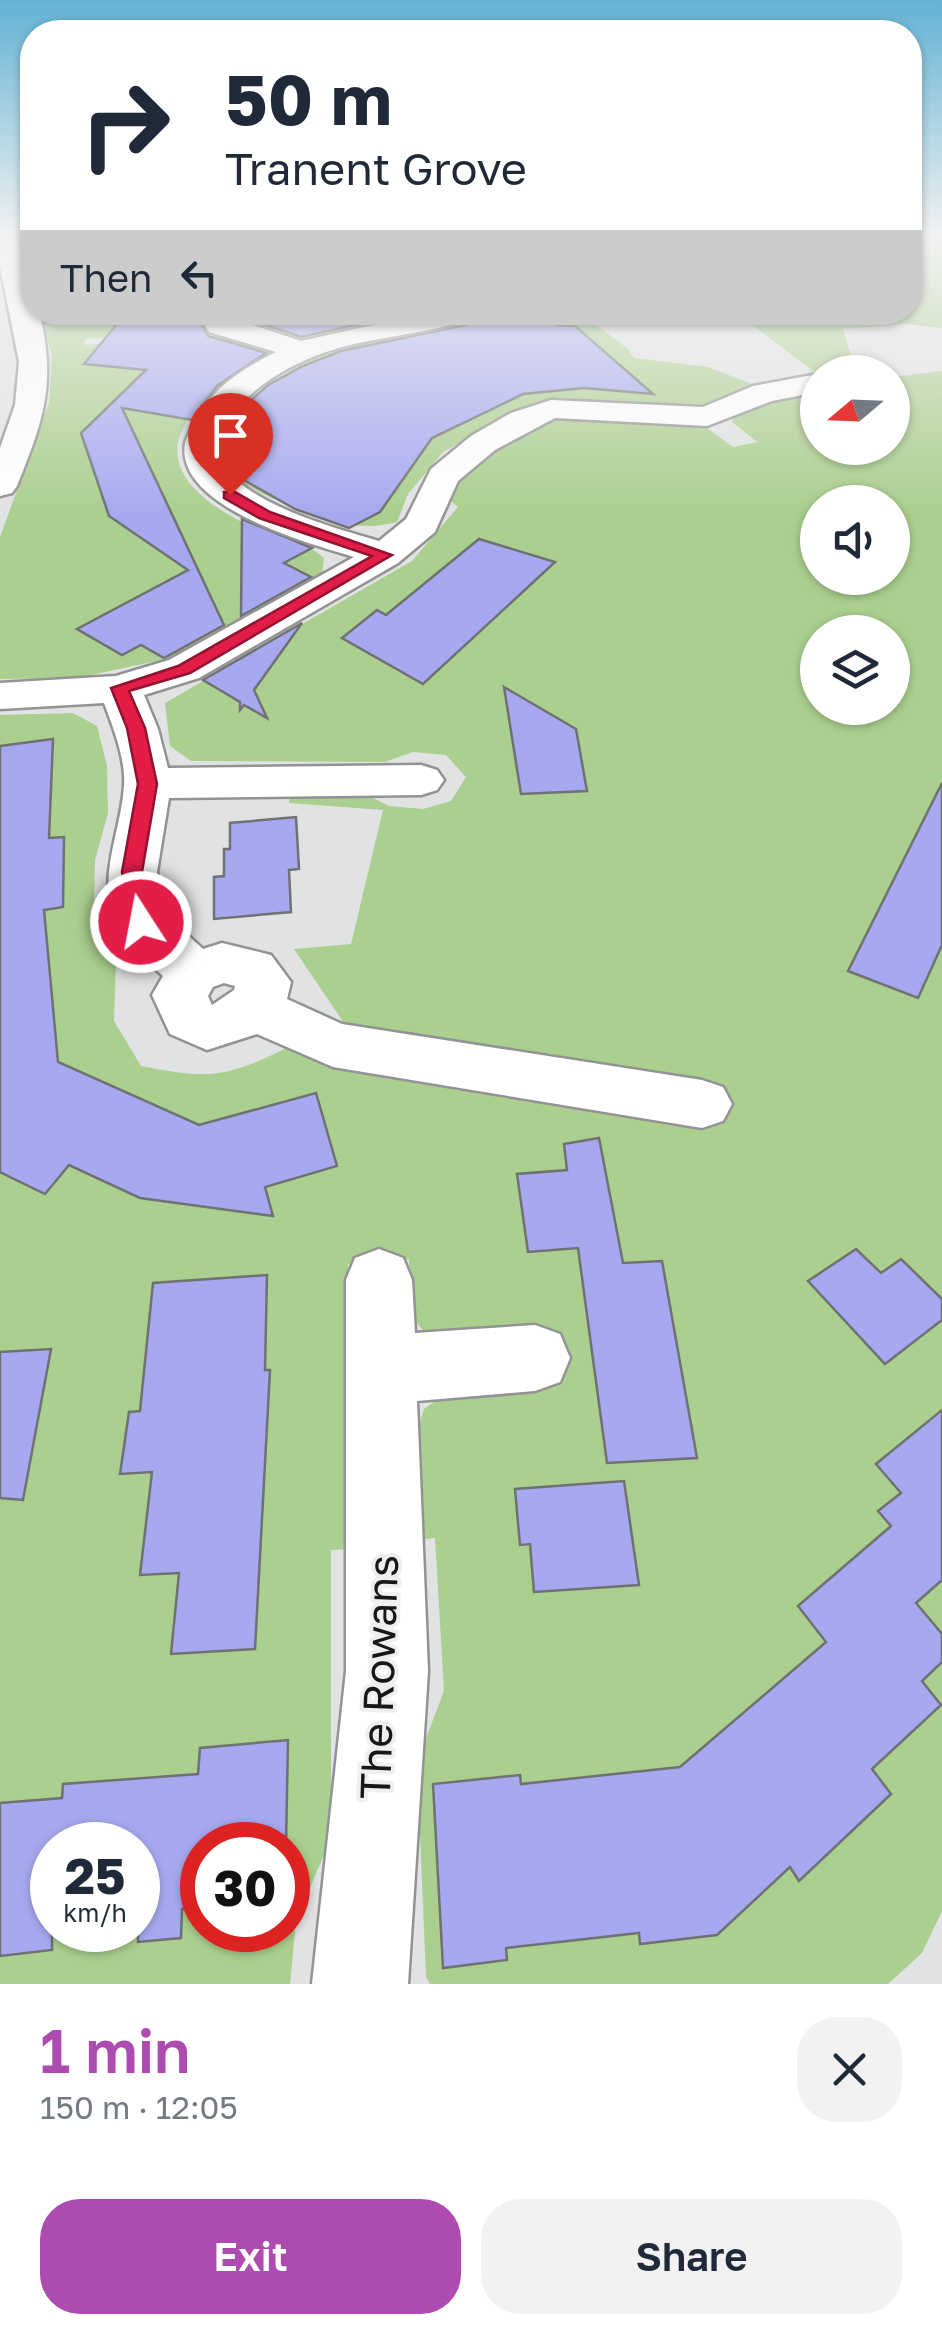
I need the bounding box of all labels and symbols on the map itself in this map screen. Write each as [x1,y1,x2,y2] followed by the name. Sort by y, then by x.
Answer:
[800,355,910,465] north arrow
[188,393,273,496] pin
[89,870,193,974] position arrow
[349,1554,407,1800] street label: The Rowans
[180,1822,310,1952] speed limit sign: 30

